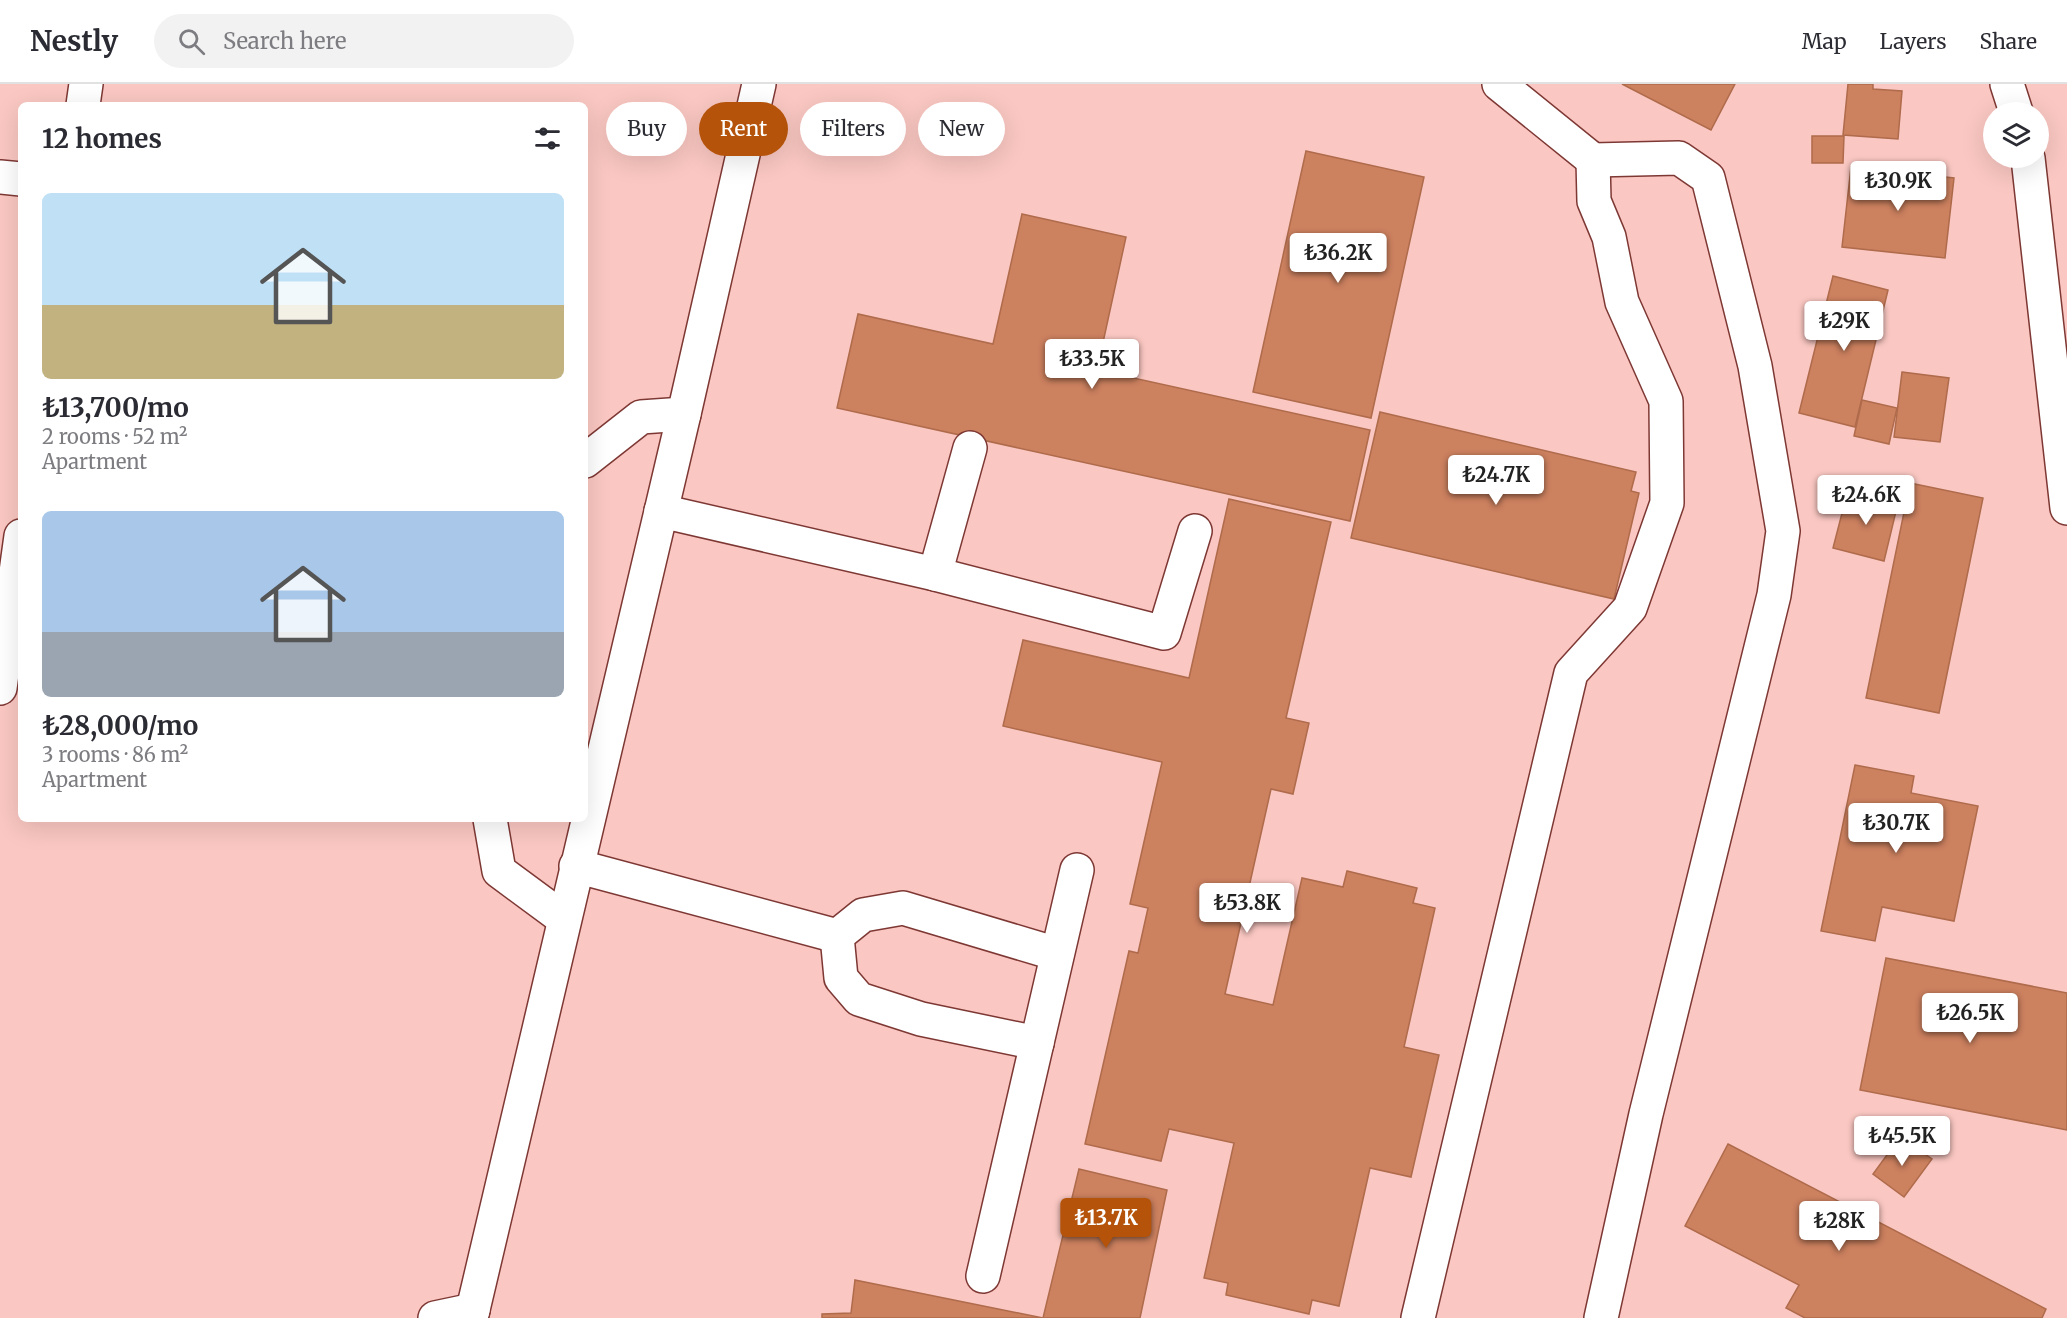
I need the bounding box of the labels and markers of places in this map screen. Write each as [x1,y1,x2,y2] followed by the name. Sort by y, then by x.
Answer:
[1849,161,1947,212] pin: ₺30.9K
[1289,233,1387,284] pin: ₺36.2K
[1808,301,1880,352] pin: ₺29K
[1043,339,1141,390] pin: ₺33.5K
[1447,455,1545,506] pin: ₺24.7K
[1817,475,1915,526] pin: ₺24.6K
[1847,803,1945,854] pin: ₺30.7K
[1198,883,1296,934] pin: ₺53.8K
[1921,993,2019,1044] pin: ₺26.5K
[1853,1116,1951,1167] pin: ₺45.5K
[1057,1198,1155,1249] pin: ₺13.7K
[1803,1201,1875,1252] pin: ₺28K

